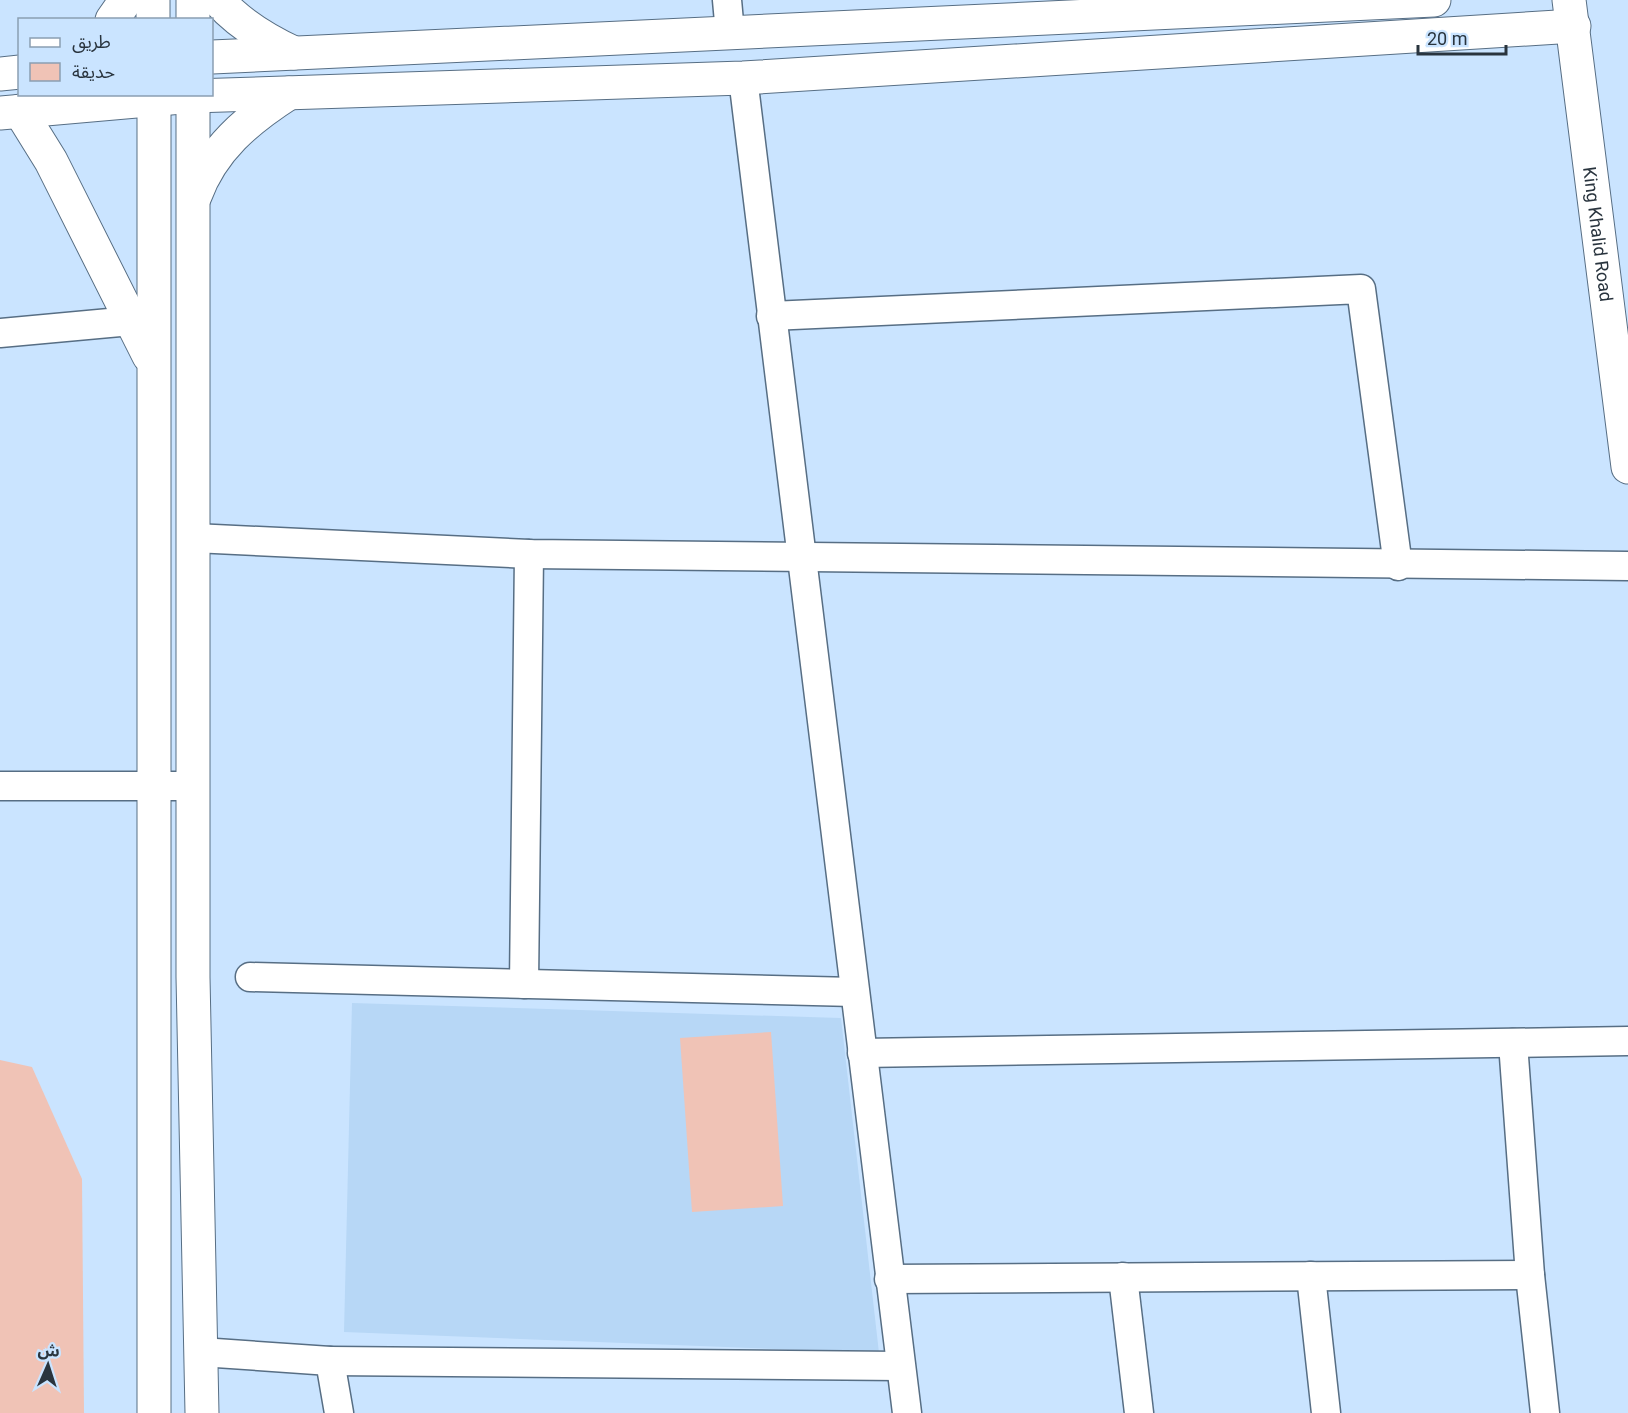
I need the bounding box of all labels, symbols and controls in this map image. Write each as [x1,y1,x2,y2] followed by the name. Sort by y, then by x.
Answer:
[18,18,213,96] legend
[1418,18,1506,56] scale bar
[1427,28,1467,49] text: 20 m
[72,31,111,53] text: طريق
[72,61,115,82] text: حديقة
[1580,165,1618,303] street label: King Khalid Road
[18,1335,78,1395] north arrow
[37,1340,60,1361] text: ش

